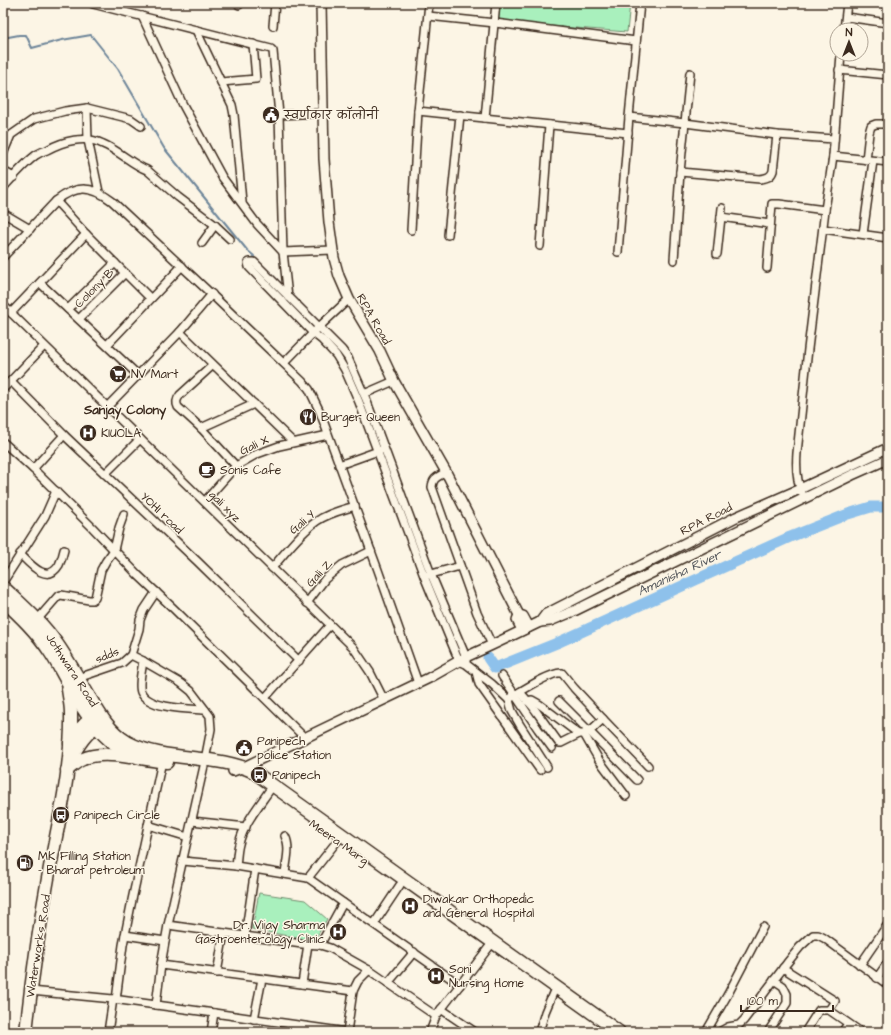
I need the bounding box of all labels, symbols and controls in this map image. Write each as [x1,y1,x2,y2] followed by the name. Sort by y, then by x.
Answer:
[829,22,869,62] north arrow
[846,25,853,40] text: N
[261,105,281,125] public building icon: स्वर्णकार कॉलोनी
[283,105,379,124] place label: स्वर्णकार कॉलोनी
[71,264,119,313] street label: Colony B
[352,291,395,348] street label: RPA Road
[108,364,128,384] supermarket icon: NV Mart
[131,366,179,383] place label: NV Mart
[83,401,167,420] district label: Sanjay Colony
[298,407,318,427] restaurant icon: Burger Queen
[321,409,400,427] place label: Burger Queen
[78,423,98,443] hospital icon: KIUOLA
[101,425,141,442] place label: KIUOLA
[237,431,271,460] street label: Gali X
[197,460,217,480] cafe icon: Sonis Cafe
[220,462,282,479] place label: Sonis Cafe
[204,487,244,527] street label: gali xyz
[136,489,187,538] street label: YOHI road
[677,499,735,540] street label: RPA Road
[286,506,319,538] street label: Gali Y
[635,545,726,600] water label: Amanisha River
[302,555,337,591] street label: Gali Z
[41,630,102,710] street label: Jothwara Road
[93,643,122,668] street label: sdds
[257,733,331,764] place label: Panipech police Station
[234,738,254,758] public building icon: Panipech police Station
[249,765,269,785] bus stop icon: Panipech
[272,767,320,784] place label: Panipech
[51,805,71,825] bus stop icon: Panipech Circle
[74,807,161,824] place label: Panipech Circle
[305,816,372,870] street label: Meera Marg
[38,848,145,879] place label: MK Filling Station - Bharat petroleum
[15,853,35,873] fuel station icon: MK Filling Station - Bharat petroleum
[423,891,535,922] place label: Diwakar Orthopedic and General Hospital
[22,893,55,999] street label: Waterworks Road
[400,896,420,916] hospital icon: Diwakar Orthopedic and General Hospital
[195,917,325,949] place label: Dr. Vijay Sharma Gastroenterology Clinic
[328,922,348,942] hospital icon: Dr. Vijay Sharma Gastroenterology Clinic
[449,961,524,993] place label: Soni Nursing Home
[426,966,446,986] hospital icon: Soni Nursing Home
[741,987,833,1013] scale bar
[747,993,778,1010] text: 100 m

